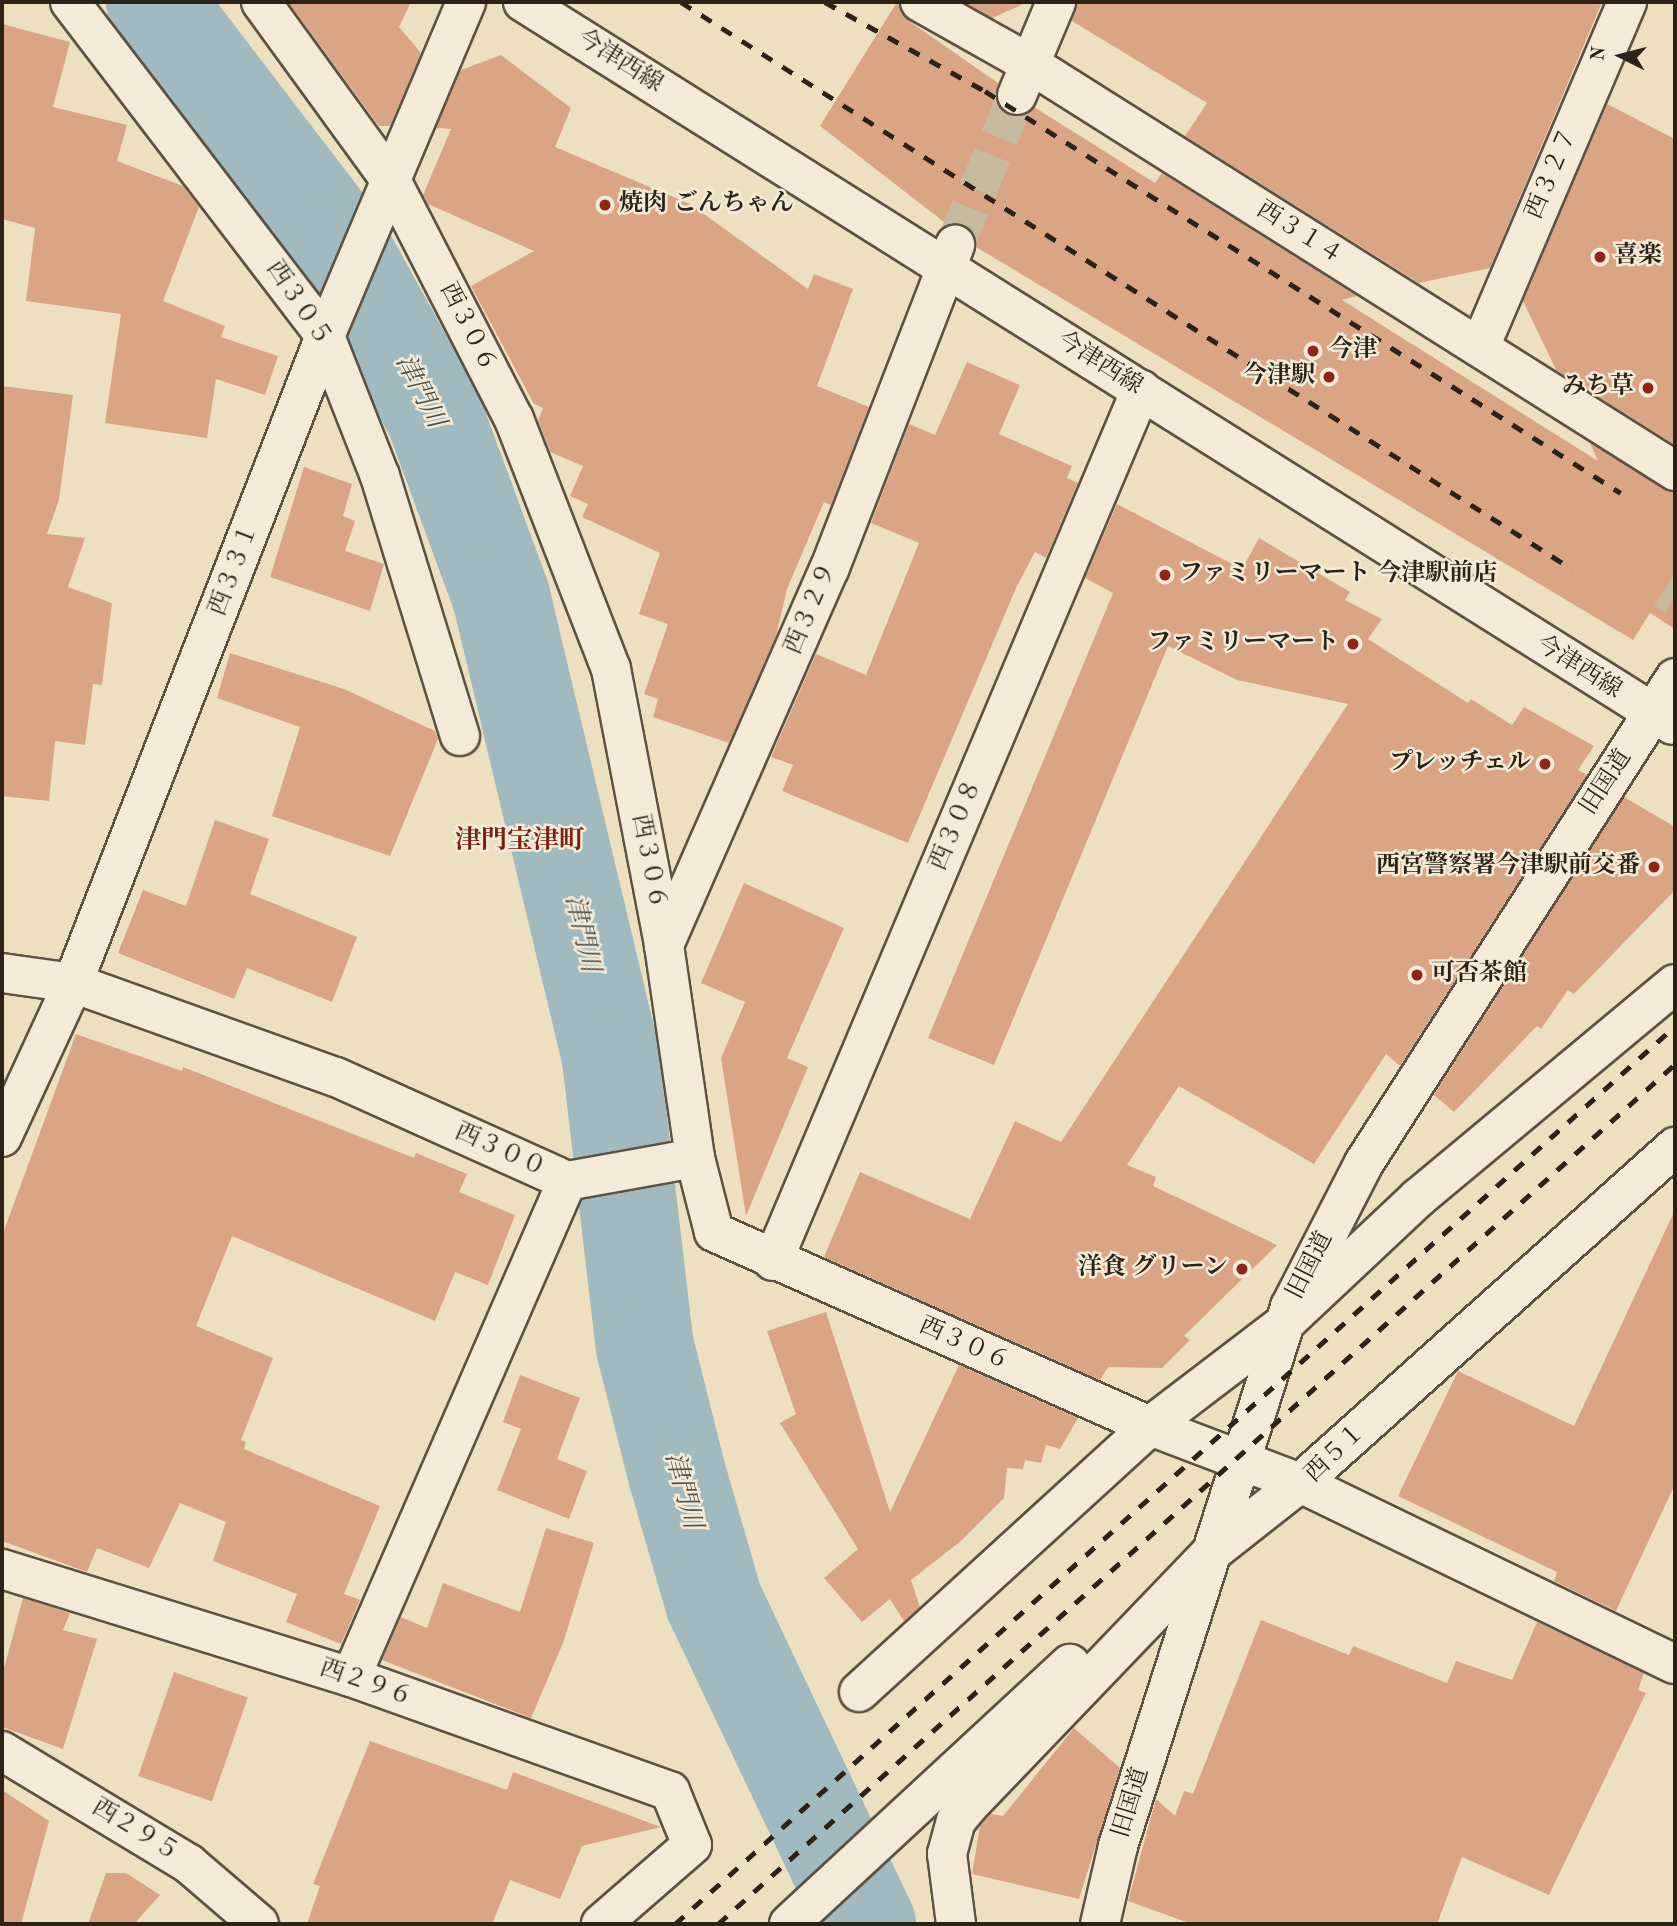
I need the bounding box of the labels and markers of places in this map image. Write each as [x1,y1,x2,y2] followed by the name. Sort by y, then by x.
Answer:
[619,191,794,219] place label: 焼肉 ごんちゃん
[597,197,613,213] marker: 焼肉 ごんちゃん
[1614,243,1662,271] place label: 喜楽
[1592,249,1608,265] marker: 喜楽
[1329,337,1377,365] place label: 今津
[1303,341,1323,361] marker: 今津
[1243,363,1315,391] place label: 今津駅
[1321,369,1337,385] marker: 今津駅
[1562,374,1634,402] place label: みち草
[1640,380,1656,396] marker: みち草
[1179,561,1498,589] place label: ファミリーマート 今津駅前店
[1157,567,1173,583] marker: ファミリーマート 今津駅前店
[1147,630,1339,658] place label: ファミリーマート
[1345,636,1361,652] marker: ファミリーマート
[1387,750,1531,778] place label: プレッチェル
[1537,756,1553,772] marker: プレッチェル
[1376,853,1640,881] place label: 西宮警察署今津駅前交番
[1646,859,1662,875] marker: 西宮警察署今津駅前交番
[1431,961,1527,989] place label: 可否茶館
[1409,967,1425,983] marker: 可否茶館
[1077,1255,1228,1283] place label: 洋食 グリーン
[1234,1261,1250,1277] marker: 洋食 グリーン

